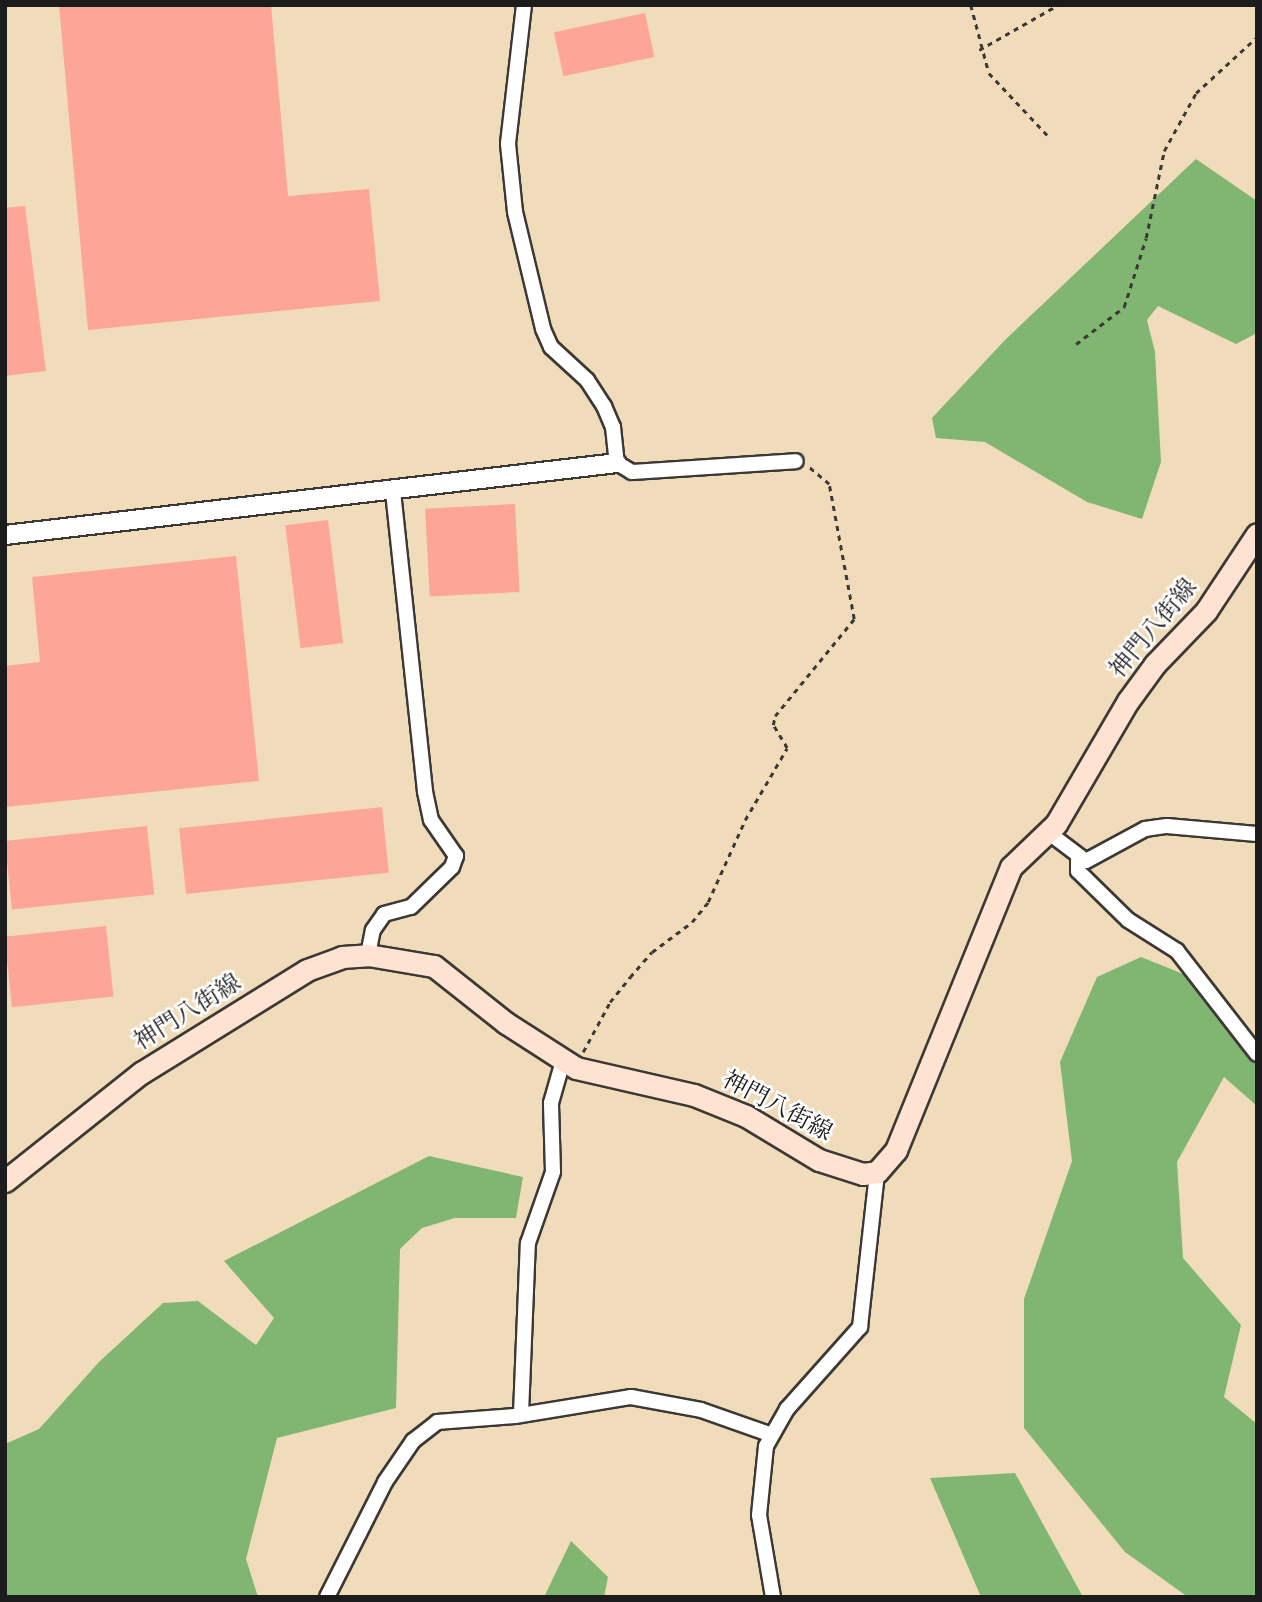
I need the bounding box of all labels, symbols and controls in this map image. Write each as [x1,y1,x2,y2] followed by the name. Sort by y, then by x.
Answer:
[1104,574,1204,684] street label: 神門八街線
[129,969,247,1057] street label: 神門八街線
[717,1066,837,1148] street label: 神門八街線

